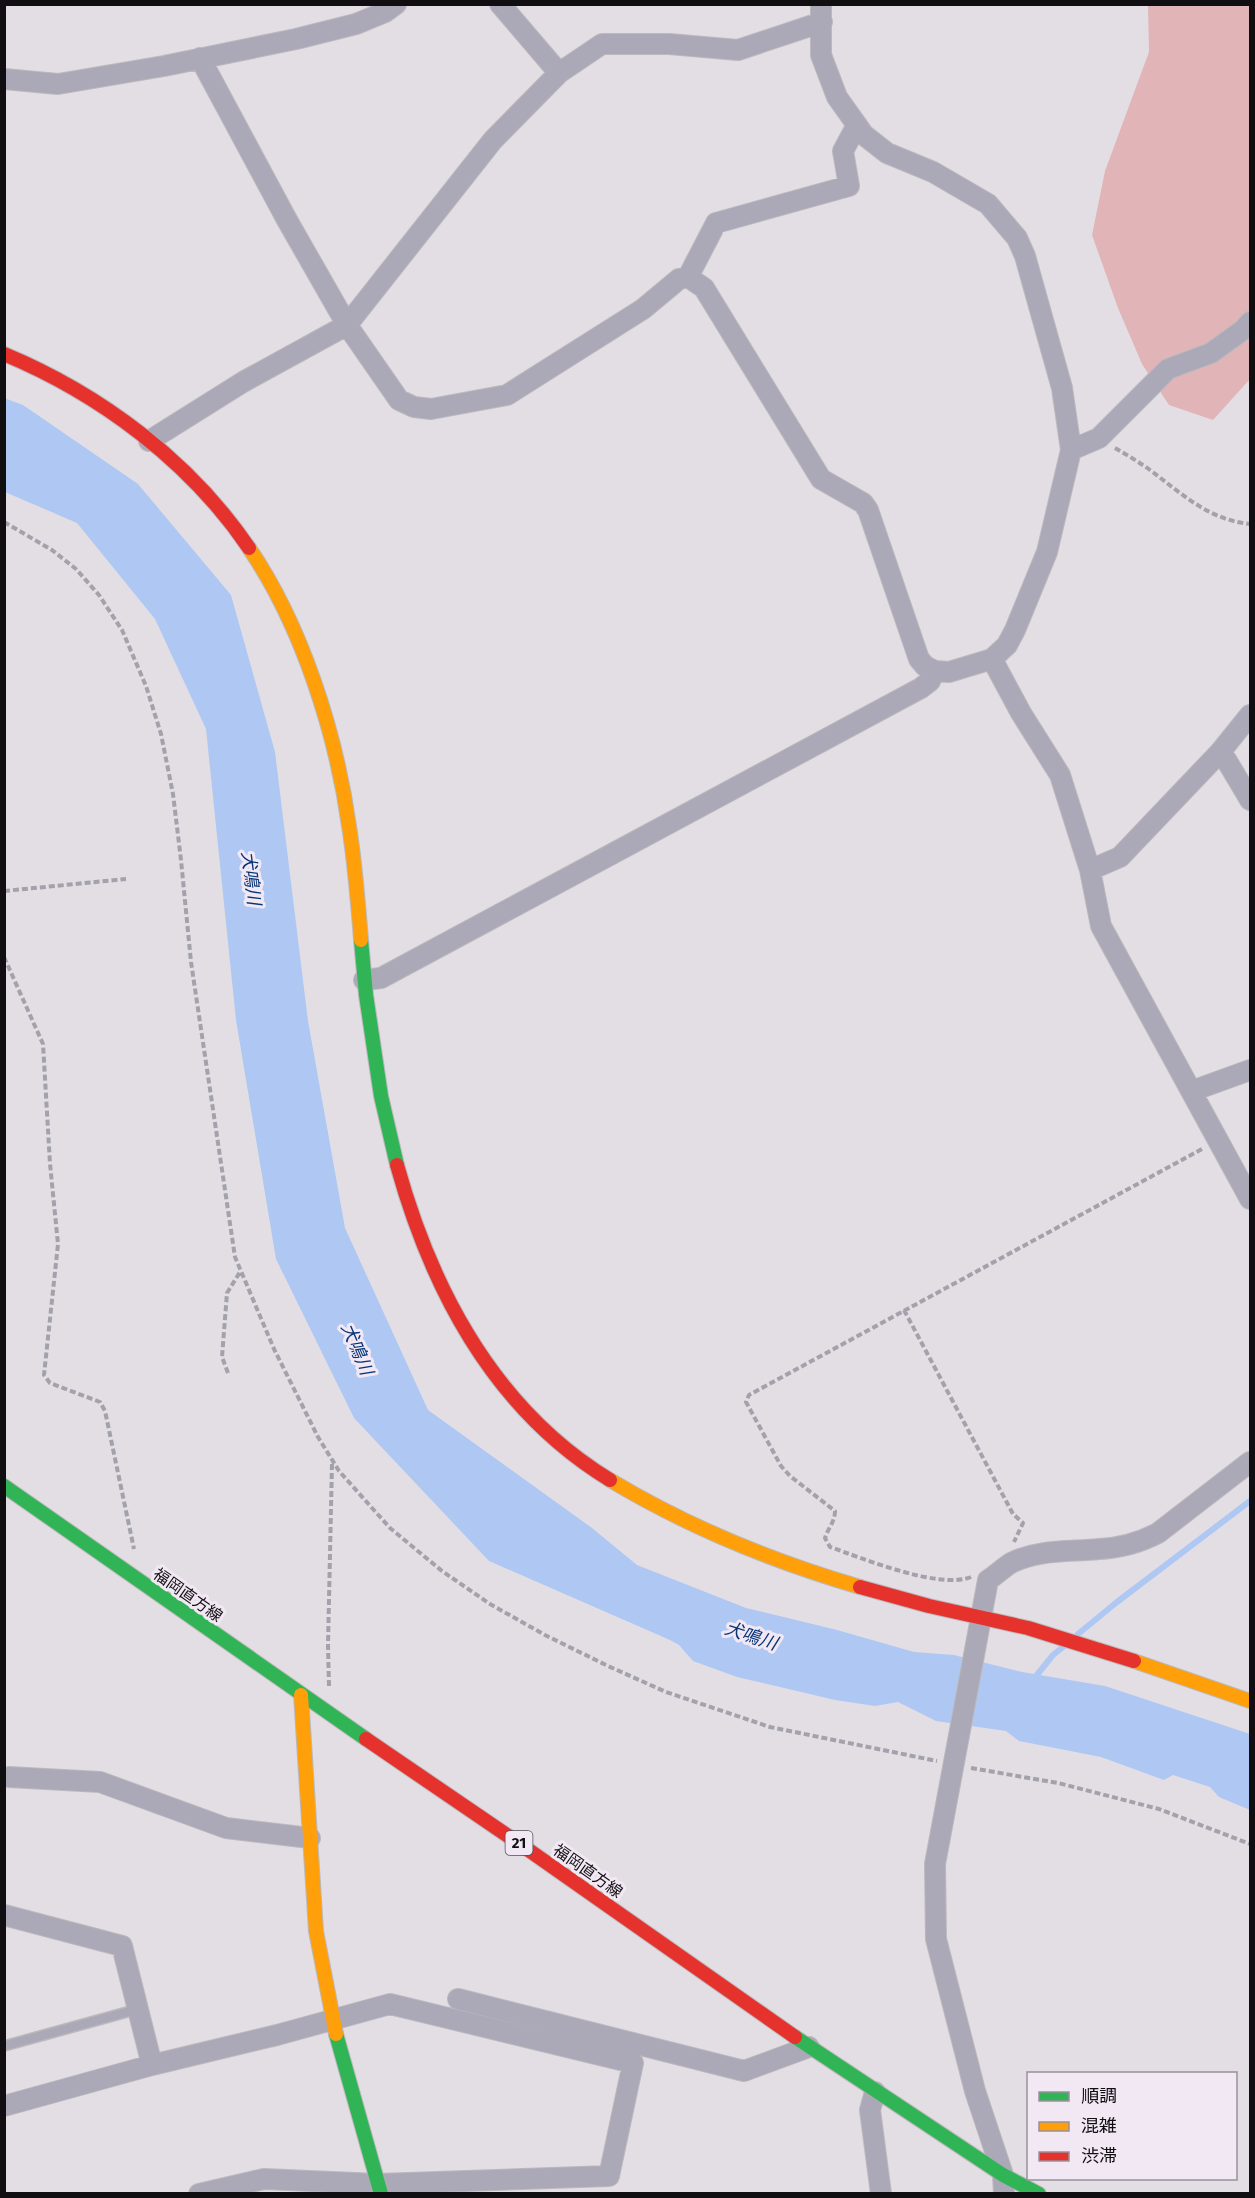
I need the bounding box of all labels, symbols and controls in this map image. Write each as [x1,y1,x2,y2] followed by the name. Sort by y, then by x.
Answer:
[237,850,265,908] water label: 犬鳴川
[336,1320,378,1380] water label: 犬鳴川
[150,1564,226,1626] street label: 福岡直方線
[722,1617,782,1655] water label: 犬鳴川
[506,1831,532,1855] road number: 21
[550,1840,626,1902] street label: 福岡直方線
[1027,2072,1237,2180] legend
[1081,2085,1117,2107] text: 順調
[1081,2115,1117,2137] text: 混雑
[1081,2145,1117,2167] text: 渋滞

